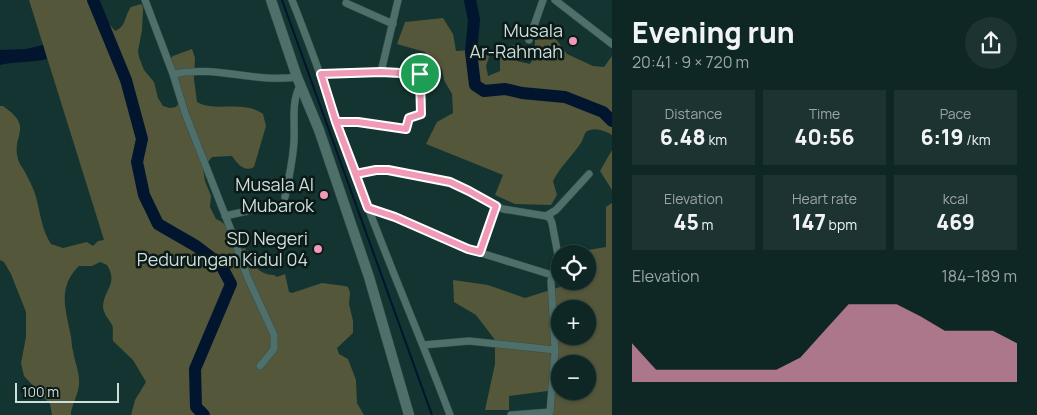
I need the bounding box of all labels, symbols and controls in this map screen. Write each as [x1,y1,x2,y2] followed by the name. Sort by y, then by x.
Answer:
[632,13,795,51] text: Evening run
[965,17,1017,69] button: share
[470,18,563,63] place label: Musala Ar-Rahmah
[567,35,579,47] marker: Musala Ar-Rahmah
[632,51,749,73] text: 20:41 · 9 × 720 m
[399,53,441,95] pin
[406,60,434,88] icon: arrive
[665,104,722,123] text: Distance
[809,104,840,123] text: Time
[940,104,971,123] text: Pace
[660,123,706,151] text: 6.48
[795,123,855,151] text: 40:56
[920,123,964,151] text: 6:19
[706,130,727,149] text: km
[964,130,991,149] text: /km
[235,172,315,217] place label: Musala Al Mubarok
[318,189,330,201] marker: Musala Al Mubarok
[664,189,723,208] text: Elevation
[792,189,857,208] text: Heart rate
[943,189,968,208] text: kcal
[674,208,699,236] text: 45
[792,208,826,236] text: 147
[936,208,975,236] text: 469
[699,215,713,234] text: m
[826,215,857,234] text: bpm
[137,226,308,271] place label: SD Negeri Pedurungan Kidul 04
[312,243,324,255] marker: SD Negeri Pedurungan Kidul 04
[551,245,596,400] map controls
[551,245,596,290] button: locate
[632,265,700,287] text: Elevation
[941,265,1017,287] text: 184–189 m
[551,300,596,345] button: +
[551,355,596,400] button: −
[15,380,119,403] scale bar
[22,382,59,401] text: 100 m

